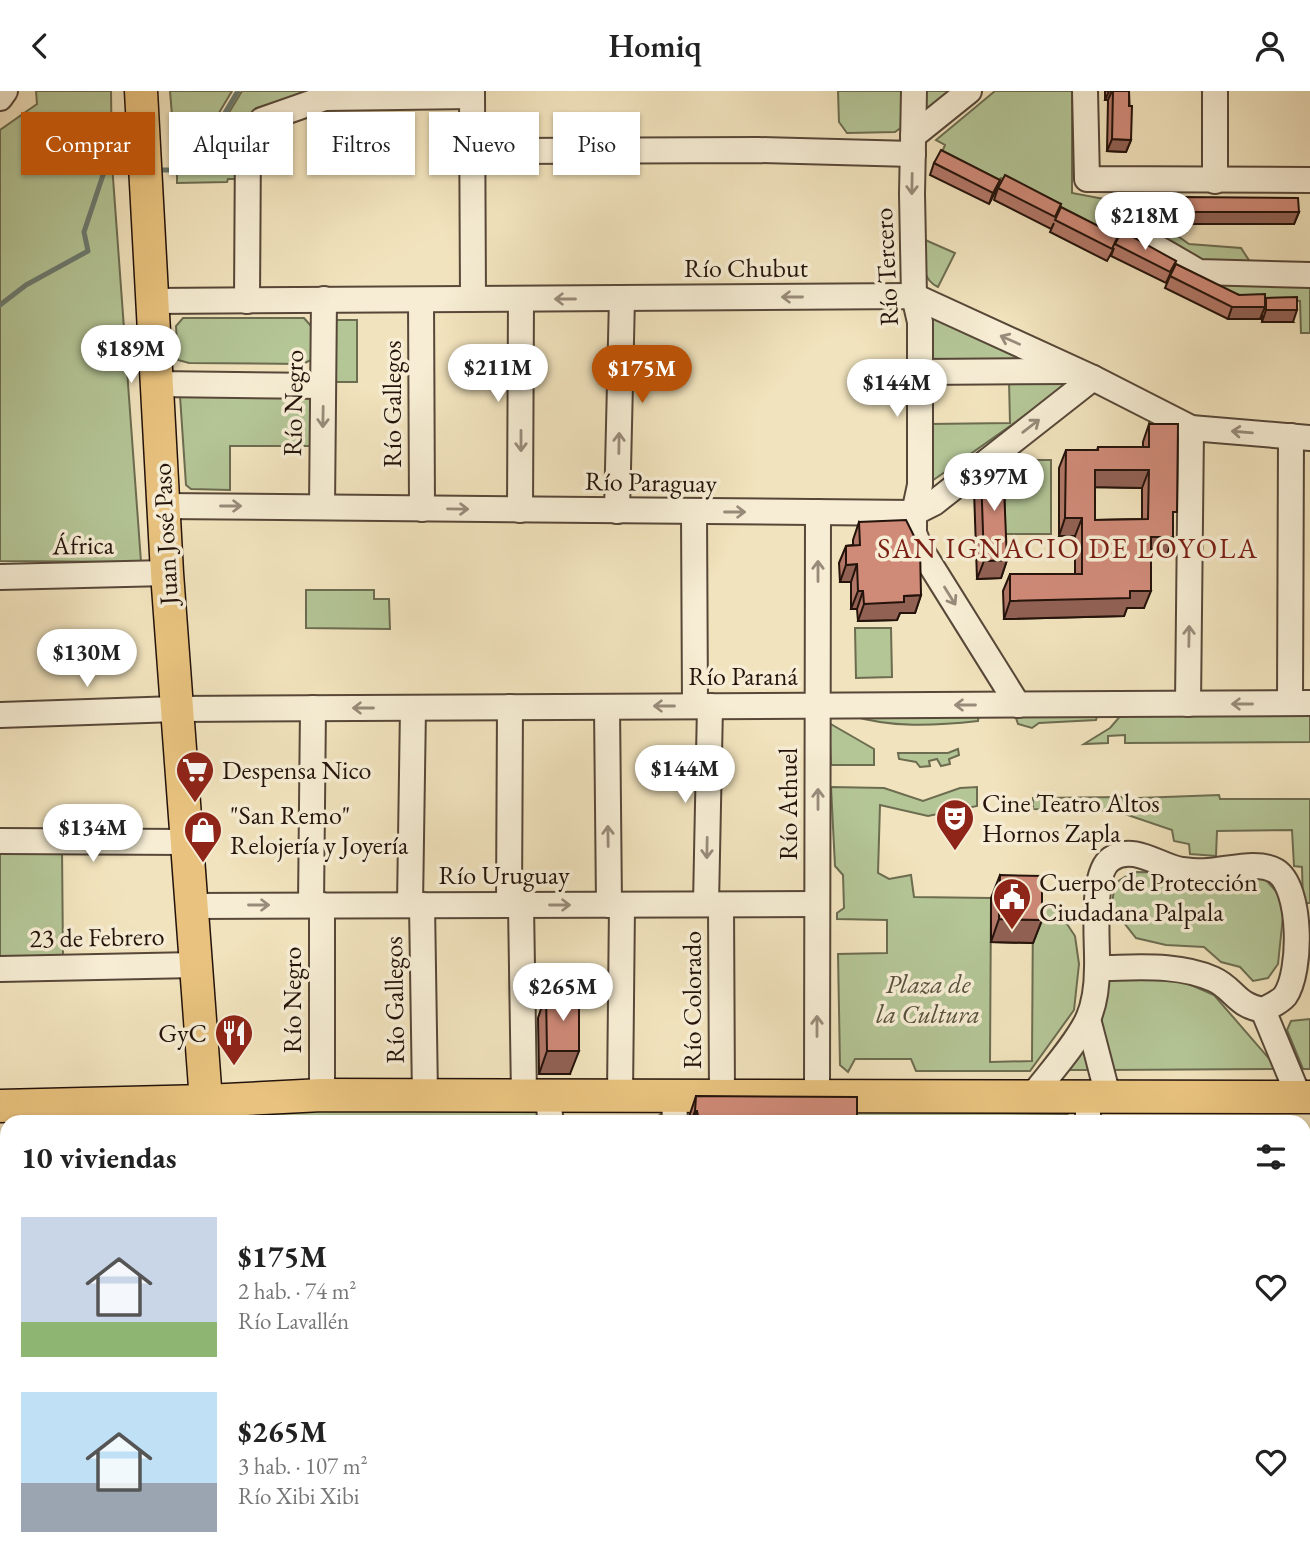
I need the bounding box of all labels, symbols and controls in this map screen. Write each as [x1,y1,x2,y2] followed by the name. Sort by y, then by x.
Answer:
[608,25,702,67] text: Homiq
[21,27,59,65] icon: back
[1251,27,1289,65] icon: person
[21,112,155,175] chip: Comprar
[169,112,293,175] chip: Alquilar
[307,112,415,175] chip: Filtros
[429,112,539,175] chip: Nuevo
[553,112,640,175] chip: Piso
[905,172,919,195] one-way arrow
[1096,193,1194,252] pin: $218M
[1111,200,1179,230] text: $218M
[866,207,906,327] street label: Río Tercero
[684,251,808,285] street label: Río Chubut
[781,290,804,304] one-way arrow
[554,292,577,305] one-way arrow
[82,325,180,385] pin: $189M
[97,333,165,363] text: $189M
[1000,333,1021,346] one-way arrow
[375,340,409,468] street label: Río Gallegos
[449,345,547,404] pin: $211M
[593,345,691,405] pin: $175M
[275,349,311,457] street label: Río Negro
[464,352,532,382] text: $211M
[608,353,676,383] text: $175M
[848,359,946,419] pin: $144M
[863,367,931,397] text: $144M
[316,405,330,428] one-way arrow
[1022,418,1040,433] one-way arrow
[1231,425,1254,438] one-way arrow
[514,429,527,452] one-way arrow
[612,431,626,454] one-way arrow
[945,453,1043,513] pin: $397M
[960,461,1028,491] text: $397M
[144,462,186,608] street label: Juan José Paso
[585,464,718,500] street label: Río Paraguay
[219,499,242,513] one-way arrow
[447,502,470,516] one-way arrow
[723,505,746,519] one-way arrow
[51,527,115,563] street label: África
[877,530,1259,566] district label: SAN IGNACIO DE LOYOLA
[811,560,825,583] one-way arrow
[944,586,958,606] one-way arrow
[1182,625,1196,648] one-way arrow
[38,629,136,689] pin: $130M
[53,637,121,667] text: $130M
[688,659,798,693] street label: Río Paraná
[1231,697,1254,711] one-way arrow
[954,698,977,712] one-way arrow
[653,699,676,713] one-way arrow
[352,701,375,715] one-way arrow
[636,745,734,805] pin: $144M
[771,748,805,860] street label: Río Athuel
[174,749,216,804] supermarket icon: Despensa Nico
[222,753,371,787] place label: Despensa Nico
[651,753,719,783] text: $144M
[982,786,1160,850] place label: Cine Teatro Altos Hornos Zapla
[811,788,825,811] one-way arrow
[934,797,976,852] theatre icon: Cine Teatro Altos Hornos Zapla
[230,798,409,862] place label: "San Remo" Relojería y Joyería
[44,805,142,864] pin: $134M
[182,809,224,864] shop icon: "San Remo" Relojería y Joyería
[59,812,127,842] text: $134M
[601,825,615,848] one-way arrow
[700,836,714,859] one-way arrow
[438,858,570,892] street label: Río Uruguay
[1039,865,1258,929] place label: Cuerpo de Protección Ciudadana Palpala
[991,876,1033,931] public building icon: Cuerpo de Protección Ciudadana Palpala
[248,898,271,912] one-way arrow
[549,898,572,912] one-way arrow
[29,919,165,955] street label: 23 de Febrero
[675,931,709,1069] street label: Río Colorado
[376,936,412,1064] street label: Río Gallegos
[275,947,309,1053] street label: Río Negro
[514,963,612,1023] pin: $265M
[876,967,980,1031] park label: Plaza de la Cultura
[529,971,597,1001] text: $265M
[213,1012,255,1067] restaurant icon: GyC
[810,1015,824,1038] one-way arrow
[158,1016,207,1050] place label: GyC
[21,1138,177,1177] text: 10 viviendas
[1252,1138,1290,1176] icon: filters
[238,1237,327,1276] text: $175M
[77,1245,161,1329] icon: home
[1252,1268,1290,1306] icon: heart
[238,1276,357,1306] text: 2 hab. · 74 m²
[238,1306,349,1336] text: Río Lavallén
[238,1412,327,1451] text: $265M
[77,1420,161,1504] icon: home
[1252,1443,1290,1481] icon: heart
[238,1451,368,1481] text: 3 hab. · 107 m²
[238,1481,359,1511] text: Río Xibi Xibi

